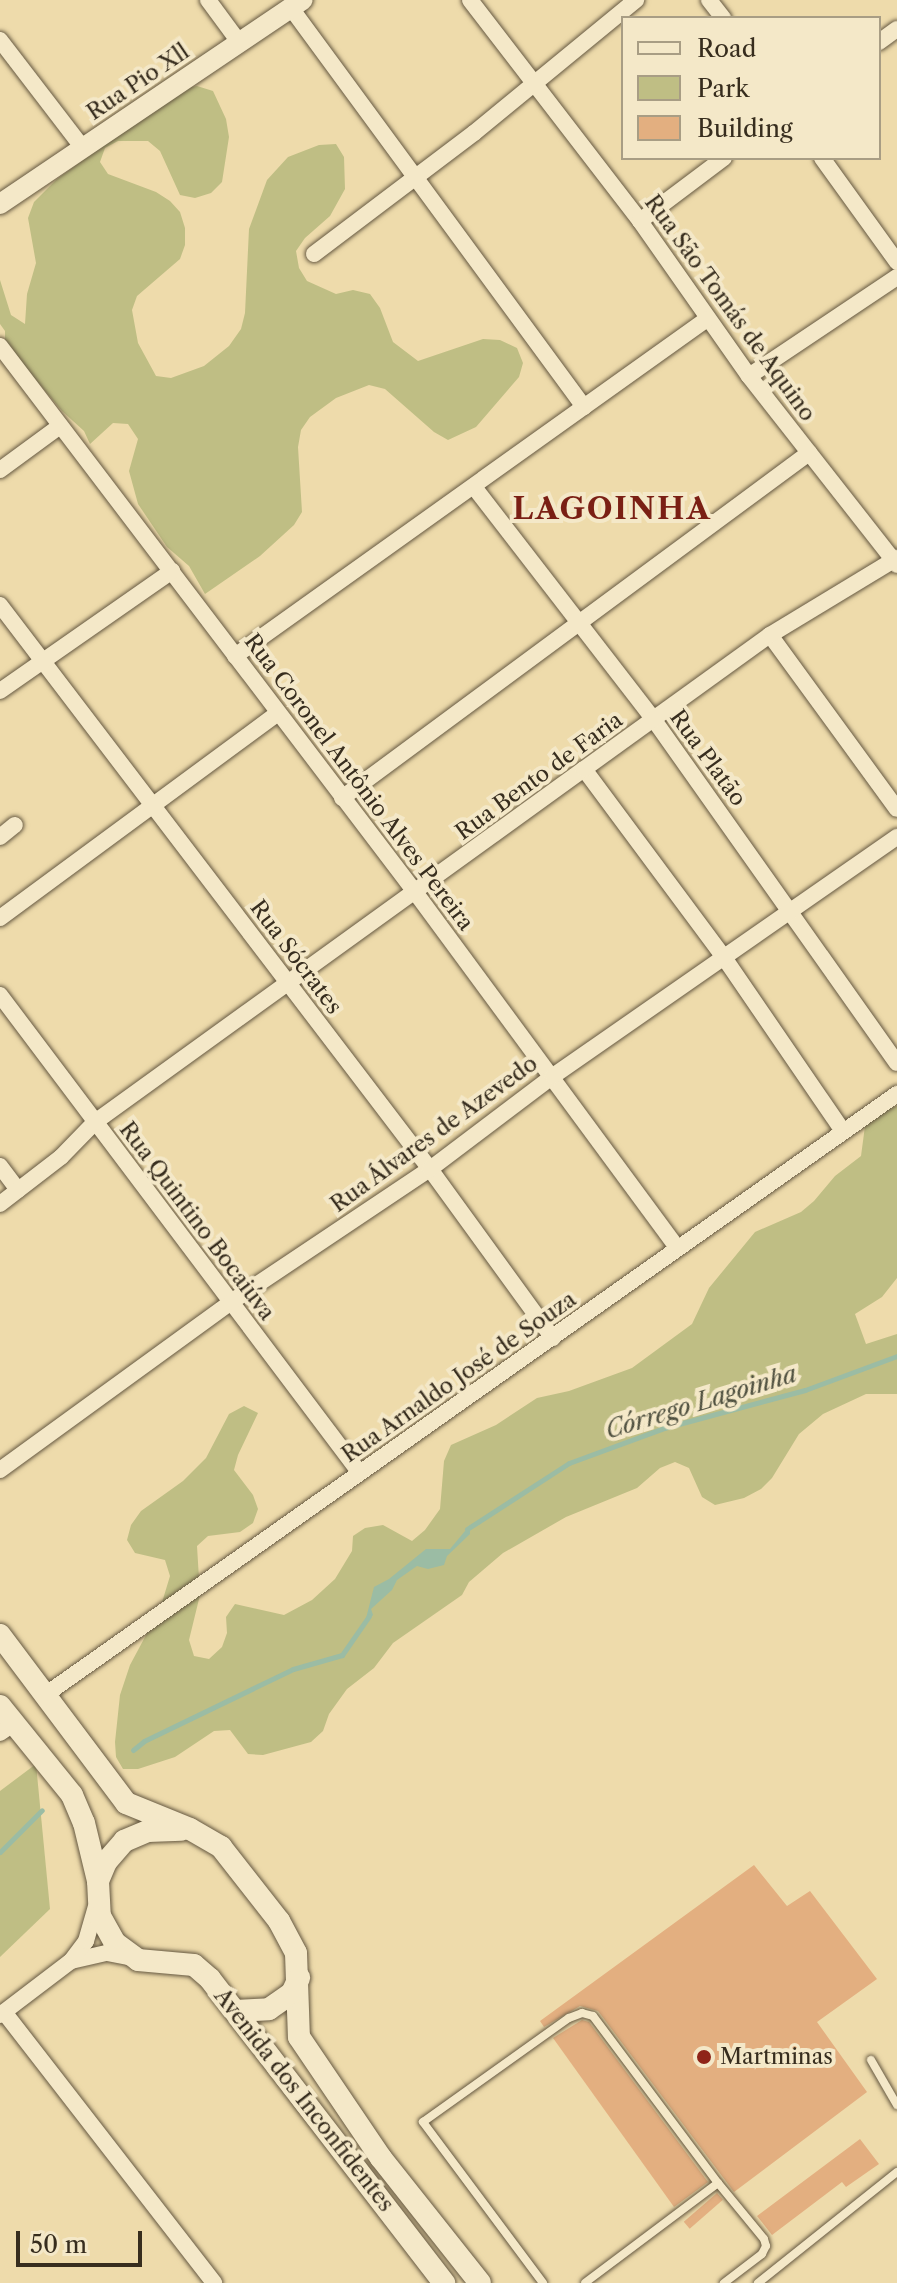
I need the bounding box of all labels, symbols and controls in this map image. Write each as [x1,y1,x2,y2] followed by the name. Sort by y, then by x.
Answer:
[621,16,881,160] legend
[697,34,756,63] text: Road
[82,38,194,126] street label: Rua Pio Xll
[697,74,749,103] text: Park
[697,114,793,143] text: Building
[639,189,821,427] street label: Rua São Tomás de Aquino
[512,491,712,527] district label: LAGOINHA
[238,628,480,936] street label: Rua Coronel Antônio Alves Pereira
[664,705,752,811] street label: Rua Platão
[450,707,628,845] street label: Rua Bento de Faria
[245,895,347,1019] street label: Rua Sócrates
[325,1050,543,1218] street label: Rua Álvares de Azevedo
[114,1117,280,1325] street label: Rua Quintino Bocaiúva
[336,1286,582,1468] street label: Rua Arnaldo José de Souza
[602,1359,800,1445] water label: Córrego Lagoinha
[209,1983,399,2217] street label: Avenida dos Inconfidentes
[720,2044,833,2070] place label: Martminas
[695,2048,713,2066] marker: Martminas
[20,2215,146,2265] scale bar
[30,2230,87,2259] text: 50 m

